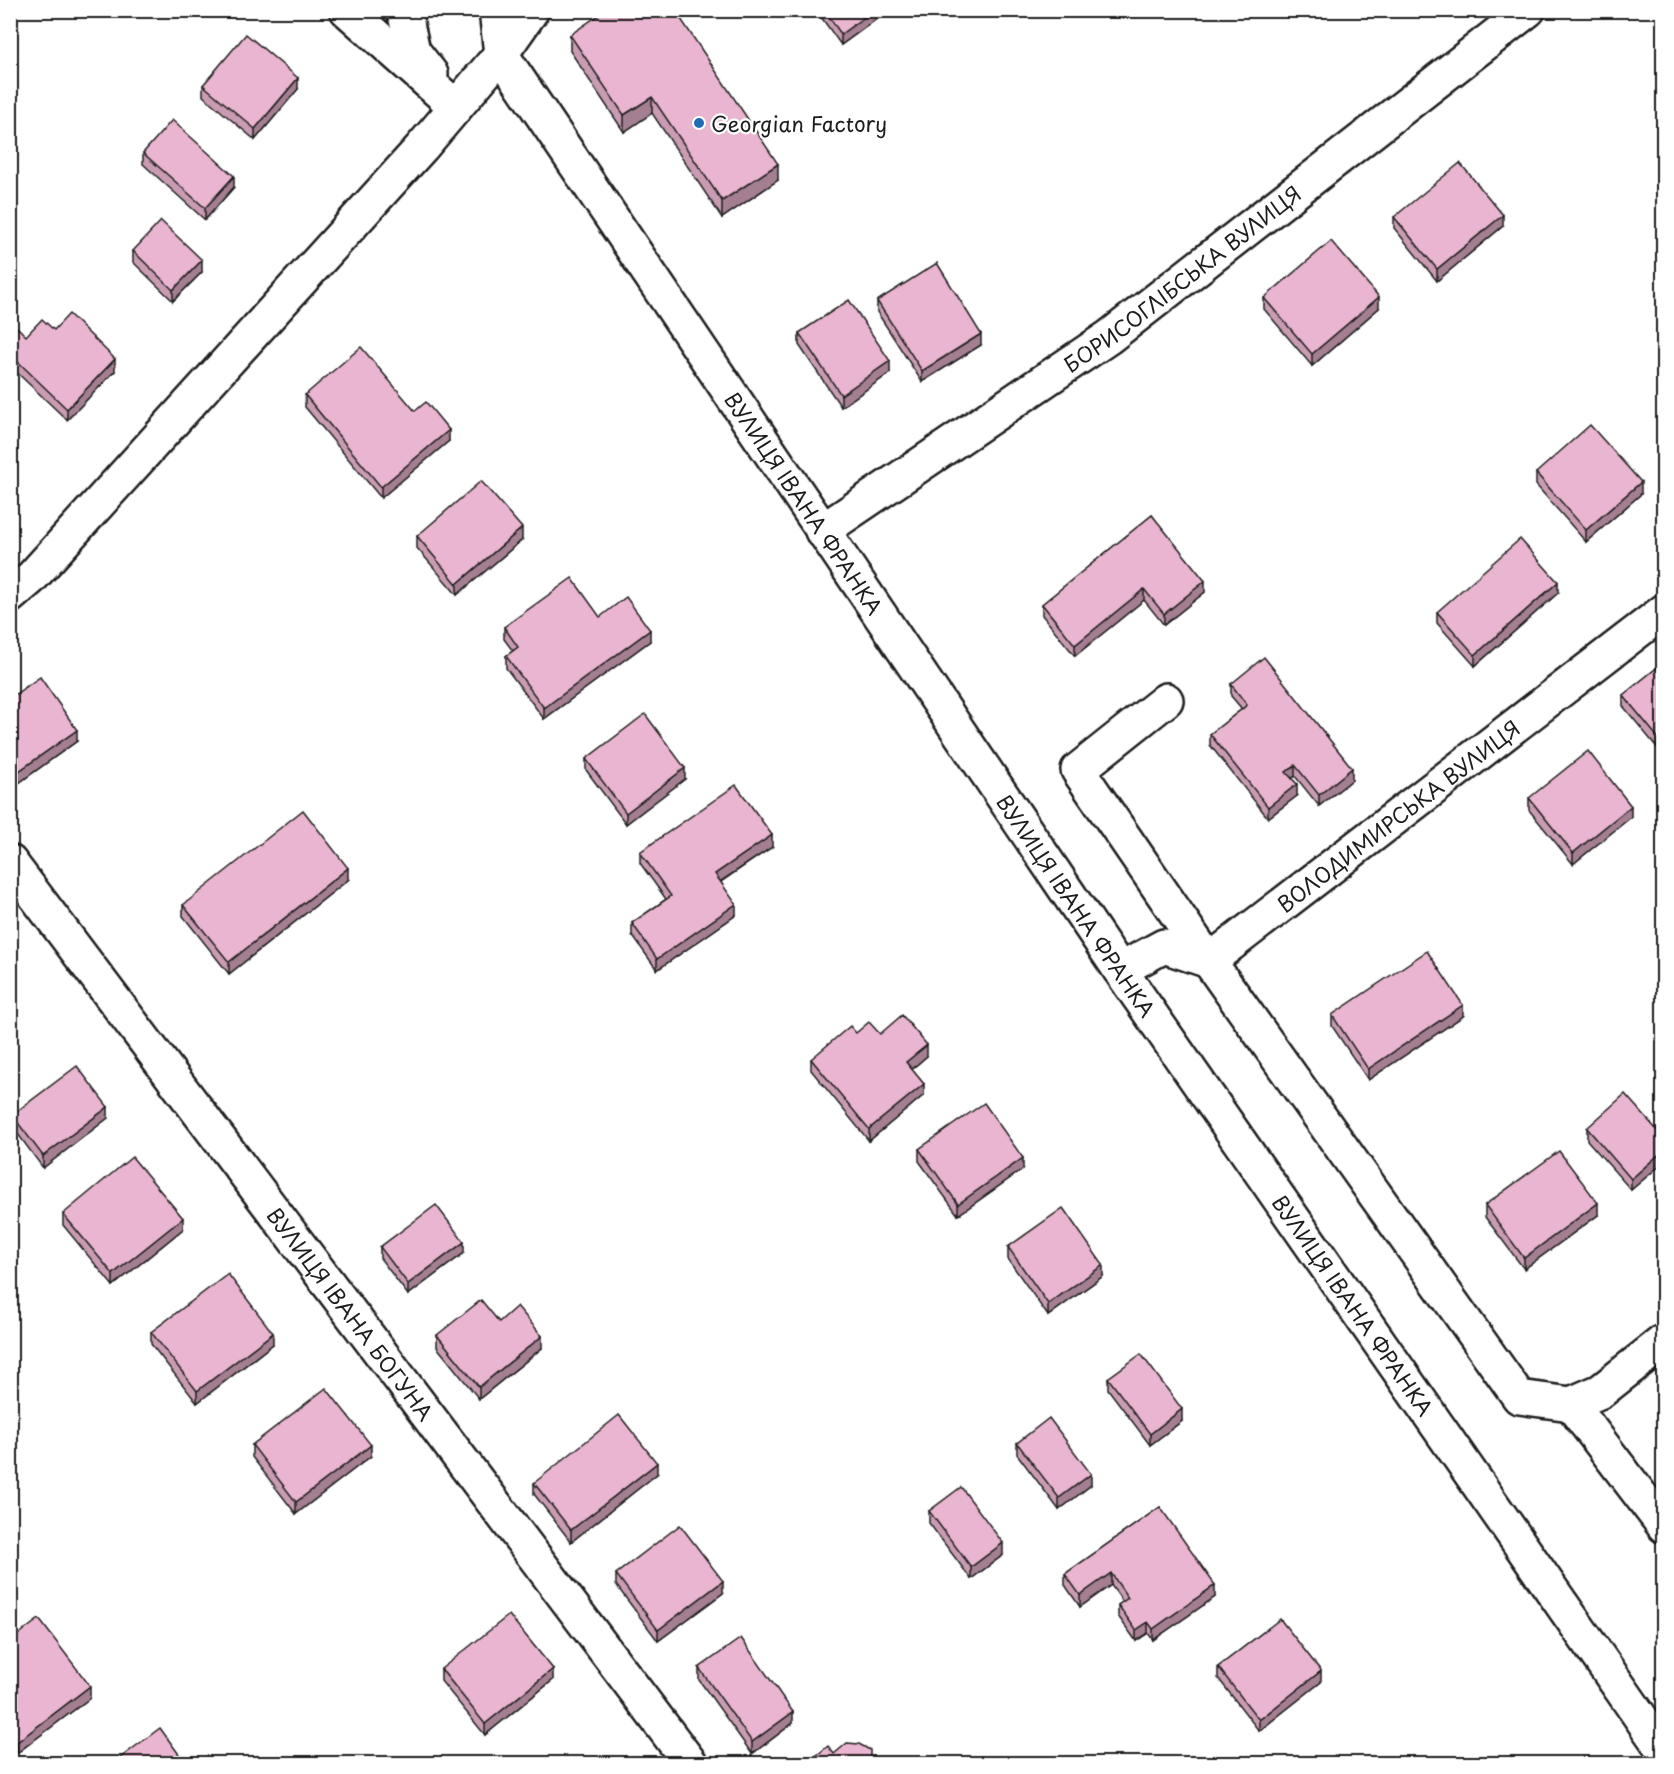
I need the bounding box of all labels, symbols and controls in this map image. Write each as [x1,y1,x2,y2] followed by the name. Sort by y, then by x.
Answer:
[711,107,887,139] place label: Georgian Factory
[692,116,706,130] marker: Georgian Factory
[1057,177,1308,379] street label: БОРИСОГЛІБСЬКА ВУЛИЦЯ
[717,385,891,621] street label: ВУЛИЦЯ ІВАНА ФРАНКА
[1270,712,1526,919] street label: ВОЛОДИМИРСЬКА ВУЛИЦЯ
[990,788,1164,1023] street label: ВУЛИЦЯ ІВАНА ФРАНКА
[1265,1188,1442,1422] street label: ВУЛИЦЯ ІВАНА ФРАНКА
[260,1200,442,1427] street label: ВУЛИЦЯ ІВАНА БОГУНА

